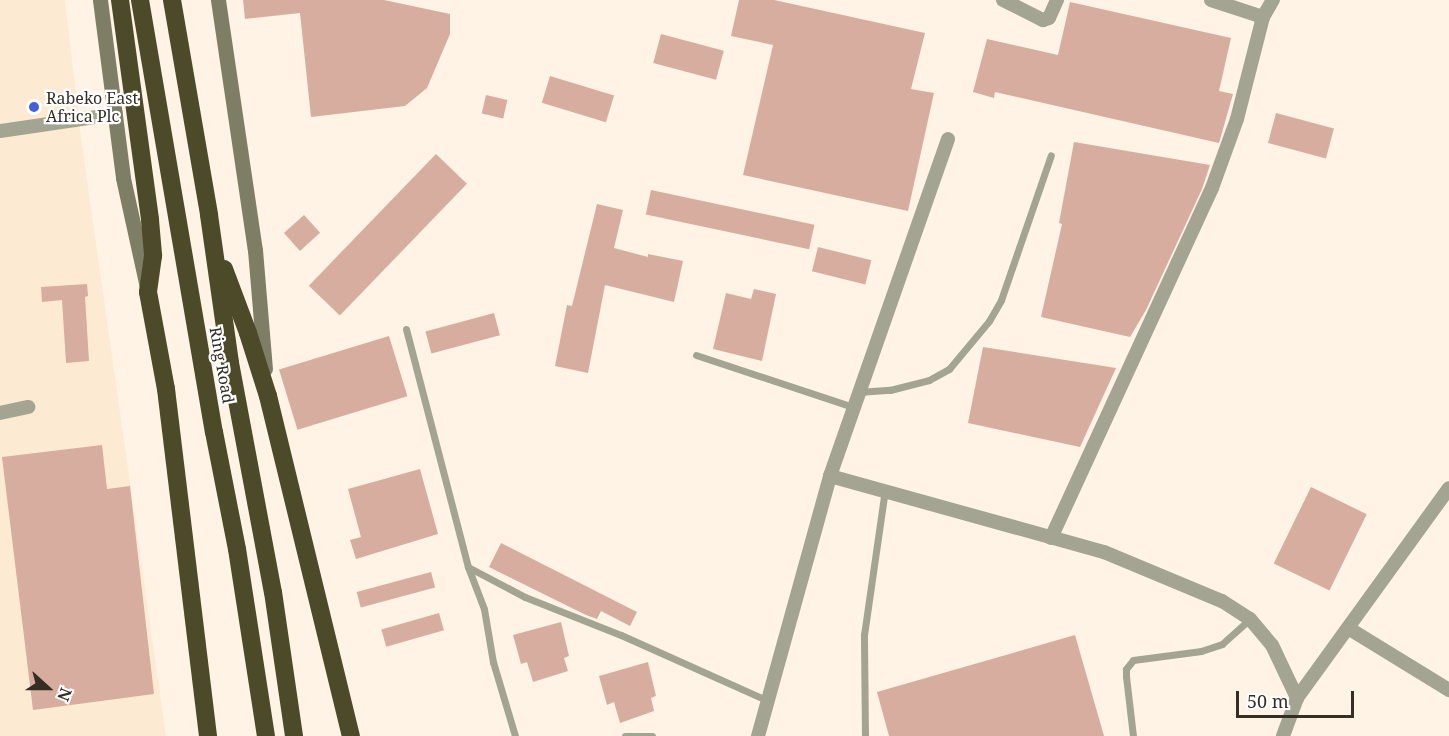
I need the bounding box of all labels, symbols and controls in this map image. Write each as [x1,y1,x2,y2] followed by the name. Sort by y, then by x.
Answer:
[46,88,138,126] place label: Rabeko East Africa Plc
[27,100,41,114] marker: Rabeko East Africa Plc
[206,325,238,405] street label: Ring Road
[18,658,78,718] north arrow
[1239,679,1358,717] scale bar
[52,685,77,704] text: N
[1247,689,1289,713] text: 50 m

